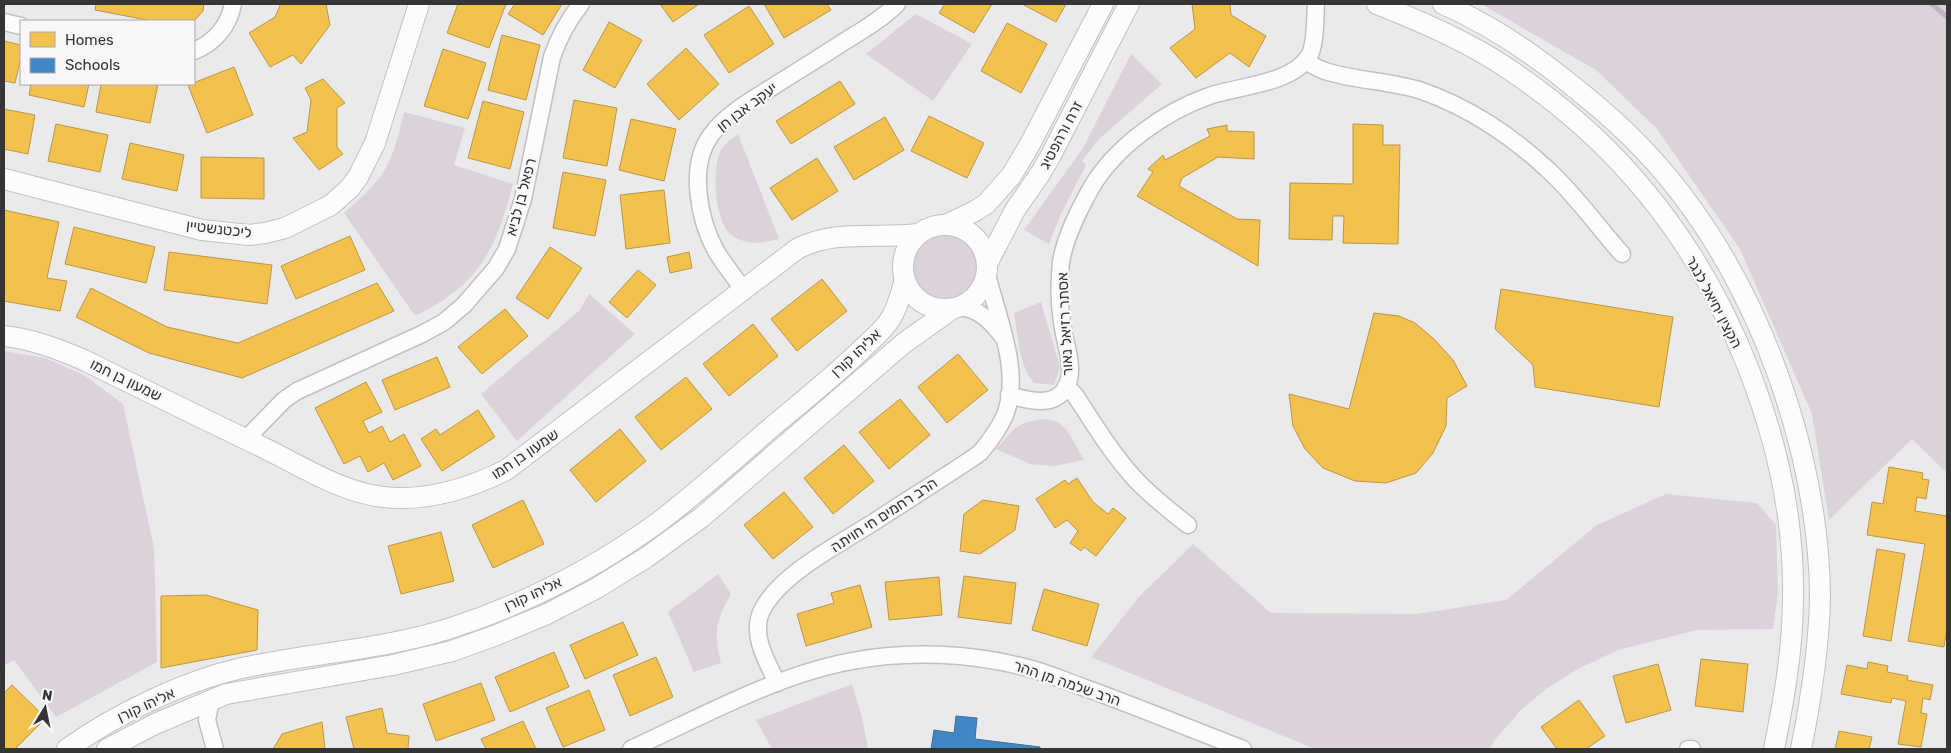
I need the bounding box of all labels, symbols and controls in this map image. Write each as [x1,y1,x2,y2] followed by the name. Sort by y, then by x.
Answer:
[20,20,195,85] legend
[65,31,114,49] text: Homes
[65,56,121,74] text: Schools
[713,79,781,135] street label: יעקב אבן חן
[1035,98,1087,172] street label: זרח ורהפטיג
[502,156,540,238] street label: רפאל בן לביא
[185,216,253,242] street label: ליכטנשטיין
[1682,253,1746,351] street label: הקצין יחיאל לנגר
[1053,271,1077,376] street label: אסתר רזיאל נאור
[827,325,885,381] street label: אליהו קורן
[87,355,165,405] street label: שמעון בן חמו
[488,425,562,483] street label: שמעון בן חמו
[827,474,941,556] street label: הרב רחמים חי חויתה
[501,573,565,615] street label: אליהו קורן
[1011,656,1123,710] street label: הרב שלמה מן ההר
[20,683,70,733] north arrow
[114,684,178,726] street label: אליהו קורן
[41,686,54,705] text: N

